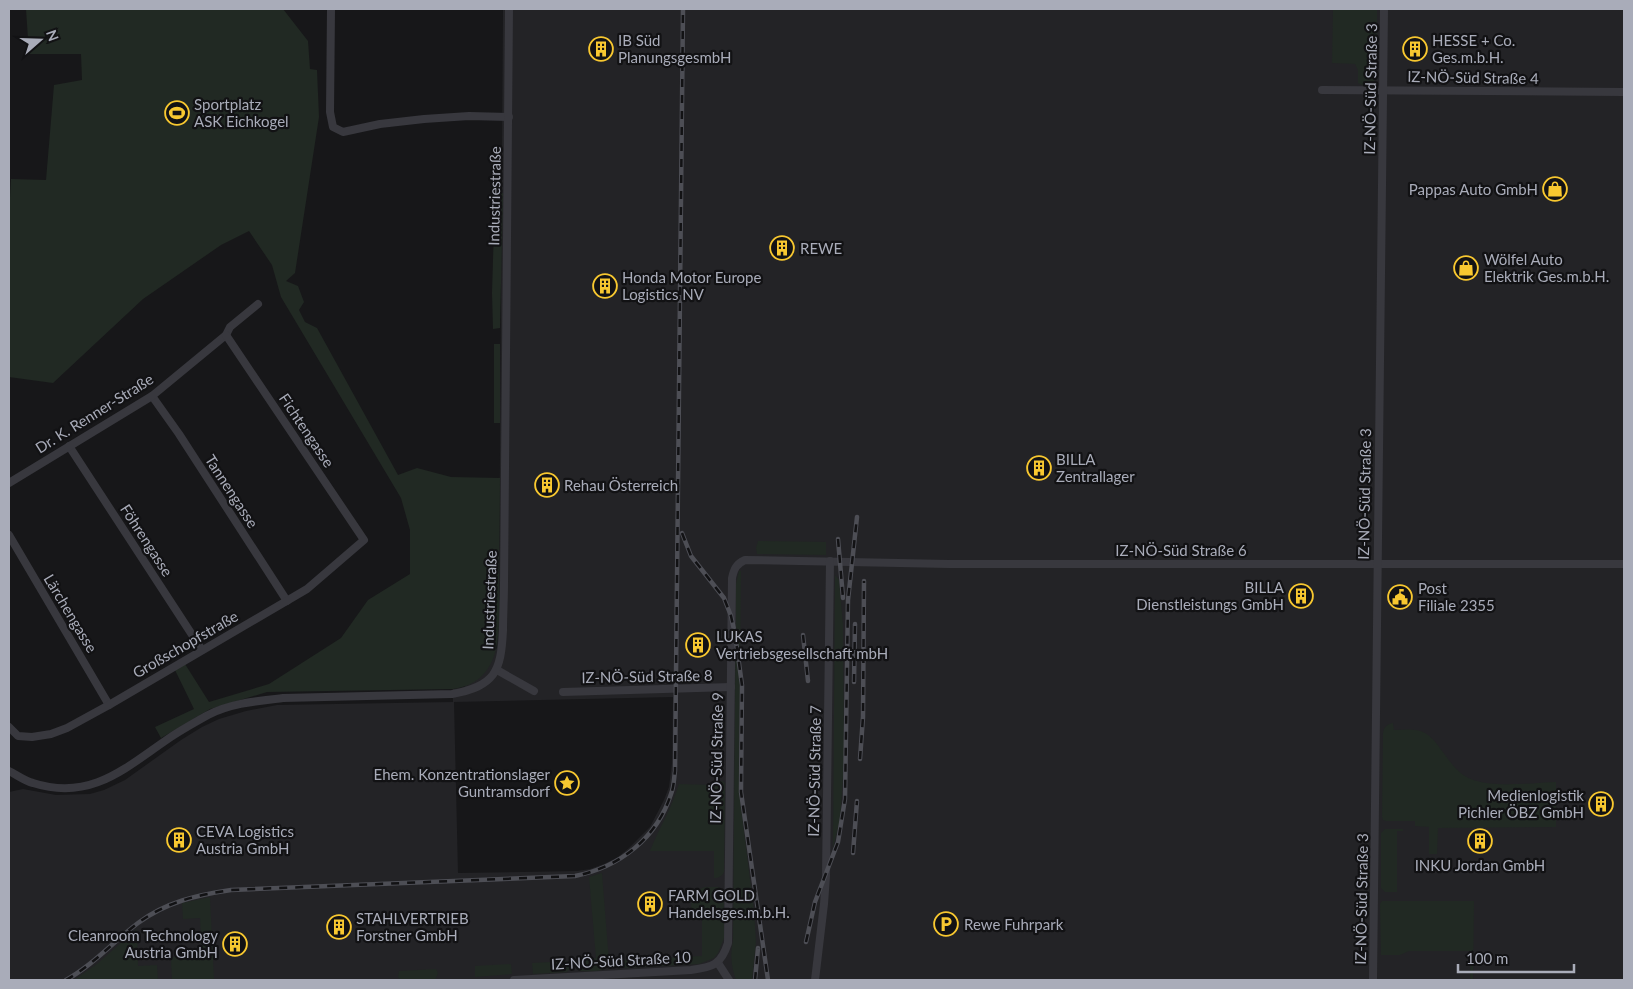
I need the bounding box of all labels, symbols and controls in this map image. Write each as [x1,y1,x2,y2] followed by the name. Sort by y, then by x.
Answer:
[15,15,65,65] north arrow
[1360,23,1380,155] street label: IZ-NÖ-Süd Straße 3
[43,27,63,43] text: N
[618,31,731,66] place label: IB Süd PlanungsgesmbH
[1432,31,1515,66] place label: HESSE + Co. Ges.m.b.H.
[588,36,614,62] building icon: IB Süd PlanungsgesmbH
[1402,36,1428,62] building icon: HESSE + Co. Ges.m.b.H.
[1407,67,1539,87] street label: IZ-NÖ-Süd Straße 4
[194,95,289,130] place label: Sportplatz ASK Eichkogel
[164,100,190,126] sports icon: Sportplatz ASK Eichkogel
[484,146,504,246] street label: Industriestraße
[1542,176,1568,202] shop icon: Pappas Auto GmbH
[1409,180,1538,198] place label: Pappas Auto GmbH
[769,235,795,261] building icon: REWE
[800,239,842,257] place label: REWE
[1484,250,1609,285] place label: Wölfel Auto Elektrik Ges.m.b.H.
[1453,255,1479,281] shop icon: Wölfel Auto Elektrik Ges.m.b.H.
[622,268,761,303] place label: Honda Motor Europe Logistics NV
[592,273,618,299] building icon: Honda Motor Europe Logistics NV
[32,369,156,457] street label: Dr. K. Renner-Straße
[276,390,338,470] street label: Fichtengasse
[1354,428,1374,560] street label: IZ-NÖ-Süd Straße 3
[1056,450,1135,485] place label: BILLA Zentrallager
[202,451,262,531] street label: Tannengasse
[1026,455,1052,481] building icon: BILLA Zentrallager
[534,472,560,498] building icon: Rehau Österreich
[564,476,678,494] place label: Rehau Österreich
[117,501,177,579] street label: Föhrengasse
[1115,541,1247,559] street label: IZ-NÖ-Süd Straße 6
[478,550,500,650] street label: Industriestraße
[41,571,101,656] street label: Lärchengasse
[1136,578,1285,613] place label: BILLA Dienstleistungs GmbH
[1418,579,1495,614] place label: Post Filiale 2355
[1288,583,1314,609] building icon: BILLA Dienstleistungs GmbH
[1387,584,1413,610] public building icon: Post Filiale 2355
[129,607,241,681] street label: Großschopfstraße
[716,627,888,662] place label: LUKAS Vertriebsgesellschaft mbH
[685,632,711,658] building icon: LUKAS Vertriebsgesellschaft mbH
[581,666,713,686] street label: IZ-NÖ-Süd Straße 8
[706,692,726,824] street label: IZ-NÖ-Süd Straße 9
[804,705,824,837] street label: IZ-NÖ-Süd Straße 7
[374,765,551,800] place label: Ehem. Konzentrationslager Guntramsdorf
[554,770,580,796] place icon: Ehem. Konzentrationslager Guntramsdorf
[1458,786,1584,821] place label: Medienlogistik Pichler ÖBZ GmbH
[1588,791,1614,817] building icon: Medienlogistik Pichler ÖBZ GmbH
[196,822,294,857] place label: CEVA Logistics Austria GmbH
[166,827,192,853] building icon: CEVA Logistics Austria GmbH
[1467,828,1493,854] building icon: INKU Jordan GmbH
[1351,833,1371,965] street label: IZ-NÖ-Süd Straße 3
[1415,856,1545,874] place label: INKU Jordan GmbH
[668,886,790,921] place label: FARM GOLD Handelsges.m.b.H.
[637,891,663,917] building icon: FARM GOLD Handelsges.m.b.H.
[356,909,469,944] place label: STAHLVERTRIEB Forstner GmbH
[933,911,959,937] parking icon: Rewe Fuhrpark
[326,914,352,940] building icon: STAHLVERTRIEB Forstner GmbH
[964,915,1064,933] place label: Rewe Fuhrpark
[68,926,218,961] place label: Cleanroom Technology Austria GmbH
[222,931,248,957] building icon: Cleanroom Technology Austria GmbH
[1458,942,1574,974] scale bar
[551,947,692,973] street label: IZ-NÖ-Süd Straße 10
[1466,949,1508,967] text: 100 m

